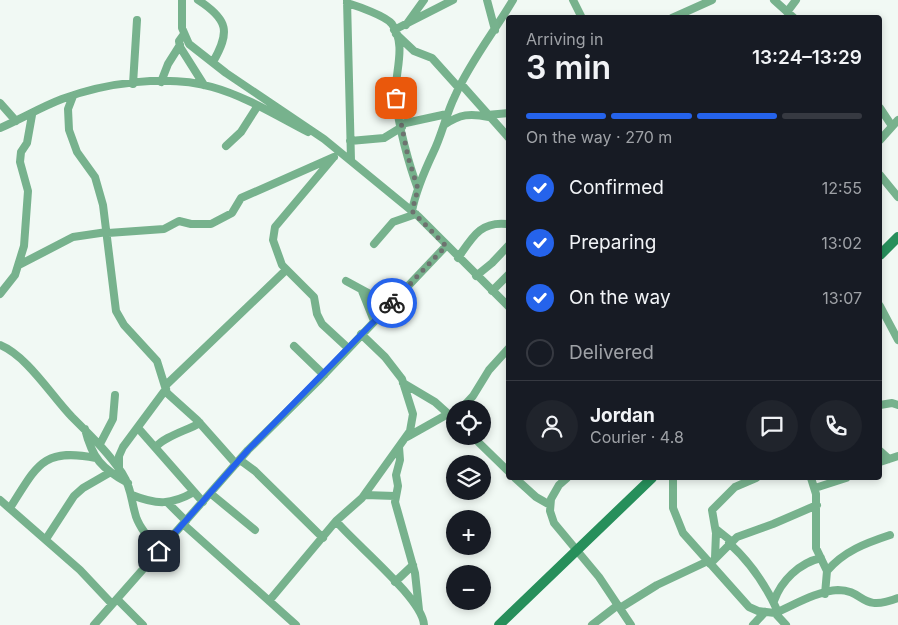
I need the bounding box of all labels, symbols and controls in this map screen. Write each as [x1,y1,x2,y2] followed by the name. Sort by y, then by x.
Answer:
[526,29,603,49] text: Arriving in
[752,46,862,69] text: 13:24–13:29
[526,48,611,87] text: 3 min
[375,77,417,119] pin
[382,84,410,112] icon: bag
[526,127,672,147] text: On the way · 270 m
[526,174,554,202] icon: check
[569,176,664,199] text: Confirmed
[822,178,862,198] text: 12:55
[526,229,554,257] icon: check
[569,231,656,254] text: Preparing
[821,233,862,253] text: 13:02
[367,278,417,328] courier
[526,284,554,312] icon: check
[569,286,671,309] text: On the way
[822,288,862,308] text: 13:07
[378,289,406,317] icon: bike
[569,341,654,364] text: Delivered
[446,400,491,610] map controls
[446,400,491,445] button: locate
[526,400,578,452] button: person
[746,400,798,452] button: chat
[810,400,862,452] button: phone
[590,404,655,427] text: Jordan
[590,427,684,447] text: Courier · 4.8
[446,455,491,500] button: layers
[446,510,491,555] button: +
[138,530,180,572] pin
[145,537,173,565] icon: home
[446,565,491,610] button: −

